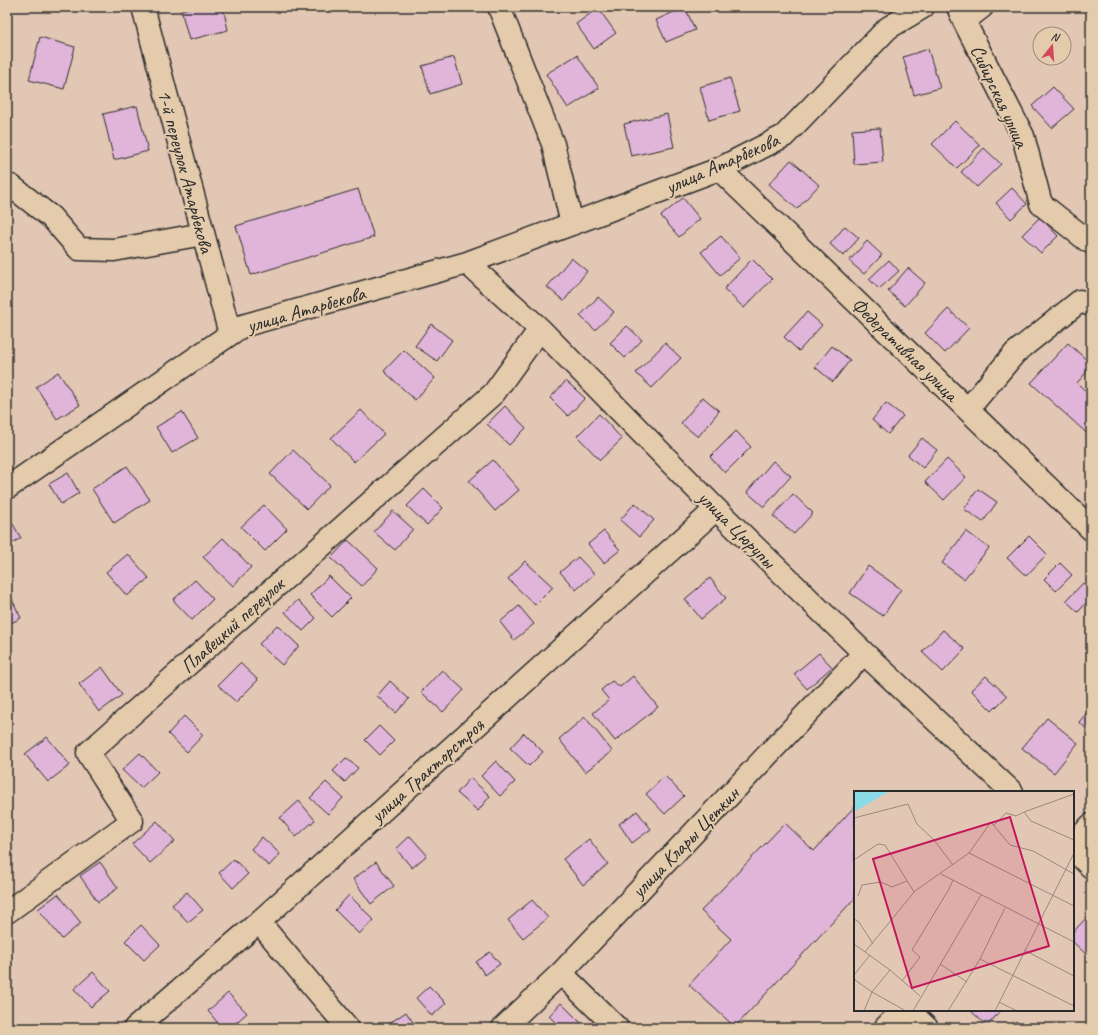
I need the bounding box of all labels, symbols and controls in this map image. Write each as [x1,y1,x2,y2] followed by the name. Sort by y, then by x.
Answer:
[1032,26,1072,66] north arrow
[1050,29,1062,45] text: N
[965,41,1035,153] street label: Сибирская улица
[152,87,220,257] street label: 1-й переулок Атарбекова
[661,127,784,200] street label: улица Атарбекова
[243,280,369,339] street label: улица Атарбекова
[846,292,965,408] street label: Федеративная улица
[692,485,782,574] street label: улица Цюрупы
[175,571,291,679] street label: Плавецкий переулок
[365,712,490,829] street label: улица Тракторстроя
[625,780,746,904] street label: улица Клары Цеткин
[854,791,1074,1011] inset map

